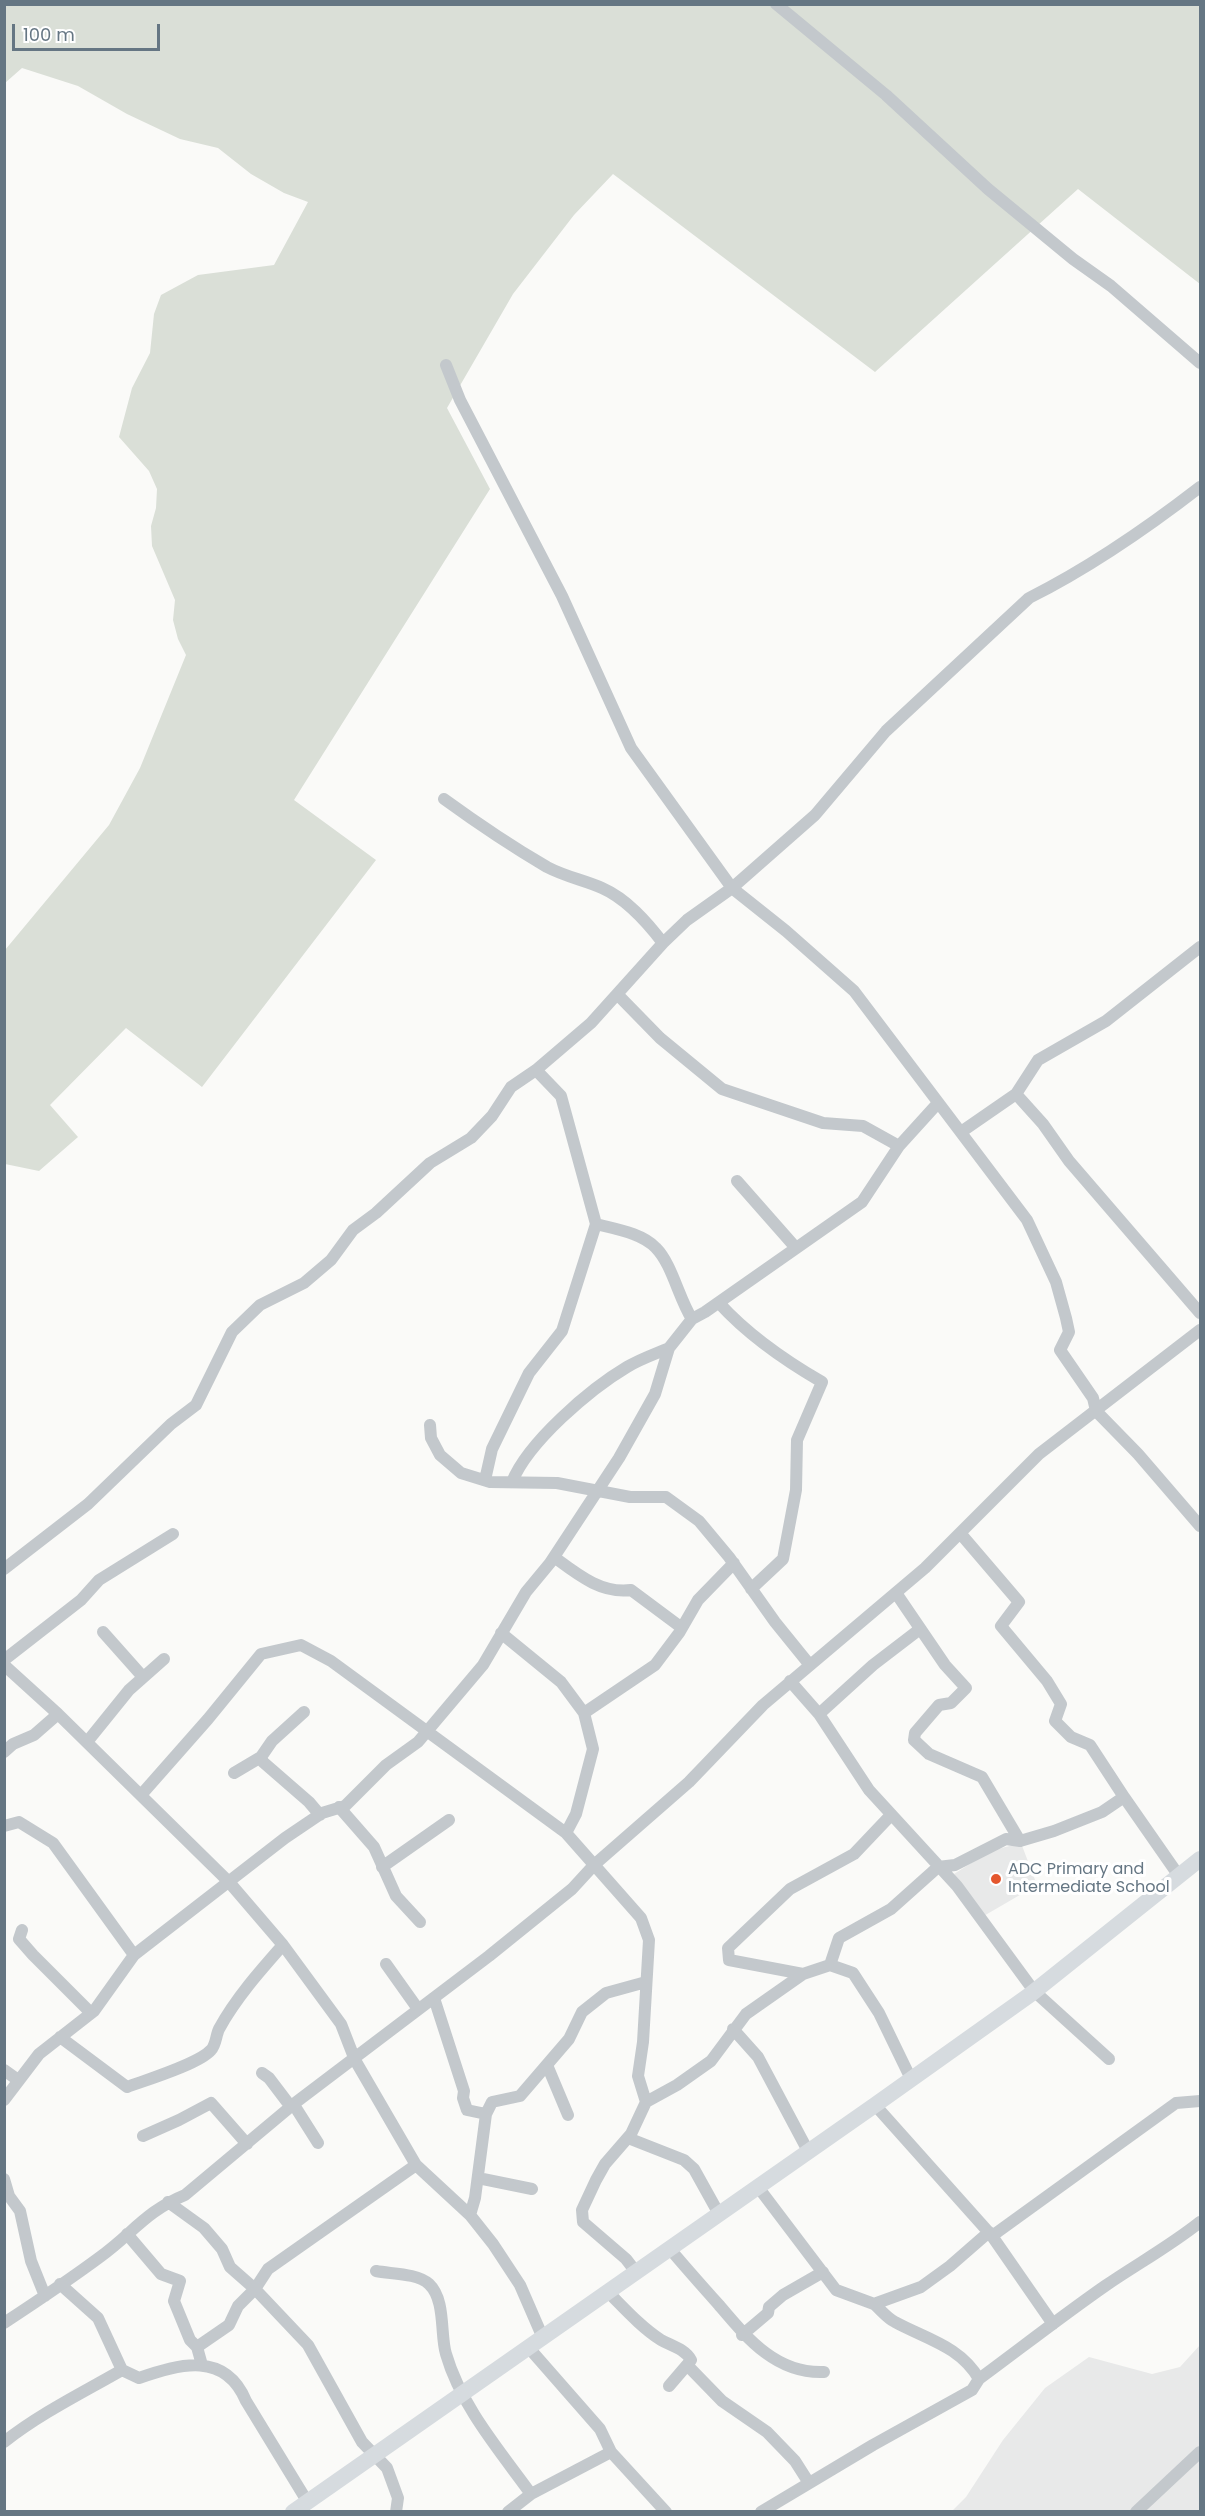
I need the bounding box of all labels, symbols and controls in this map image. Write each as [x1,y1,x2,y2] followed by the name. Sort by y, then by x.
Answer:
[15,12,164,50] scale bar
[23,22,75,47] text: 100 m
[1008,1860,1170,1898] place label: ADC Primary and Intermediate School
[989,1872,1003,1886] marker: ADC Primary and Intermediate School

